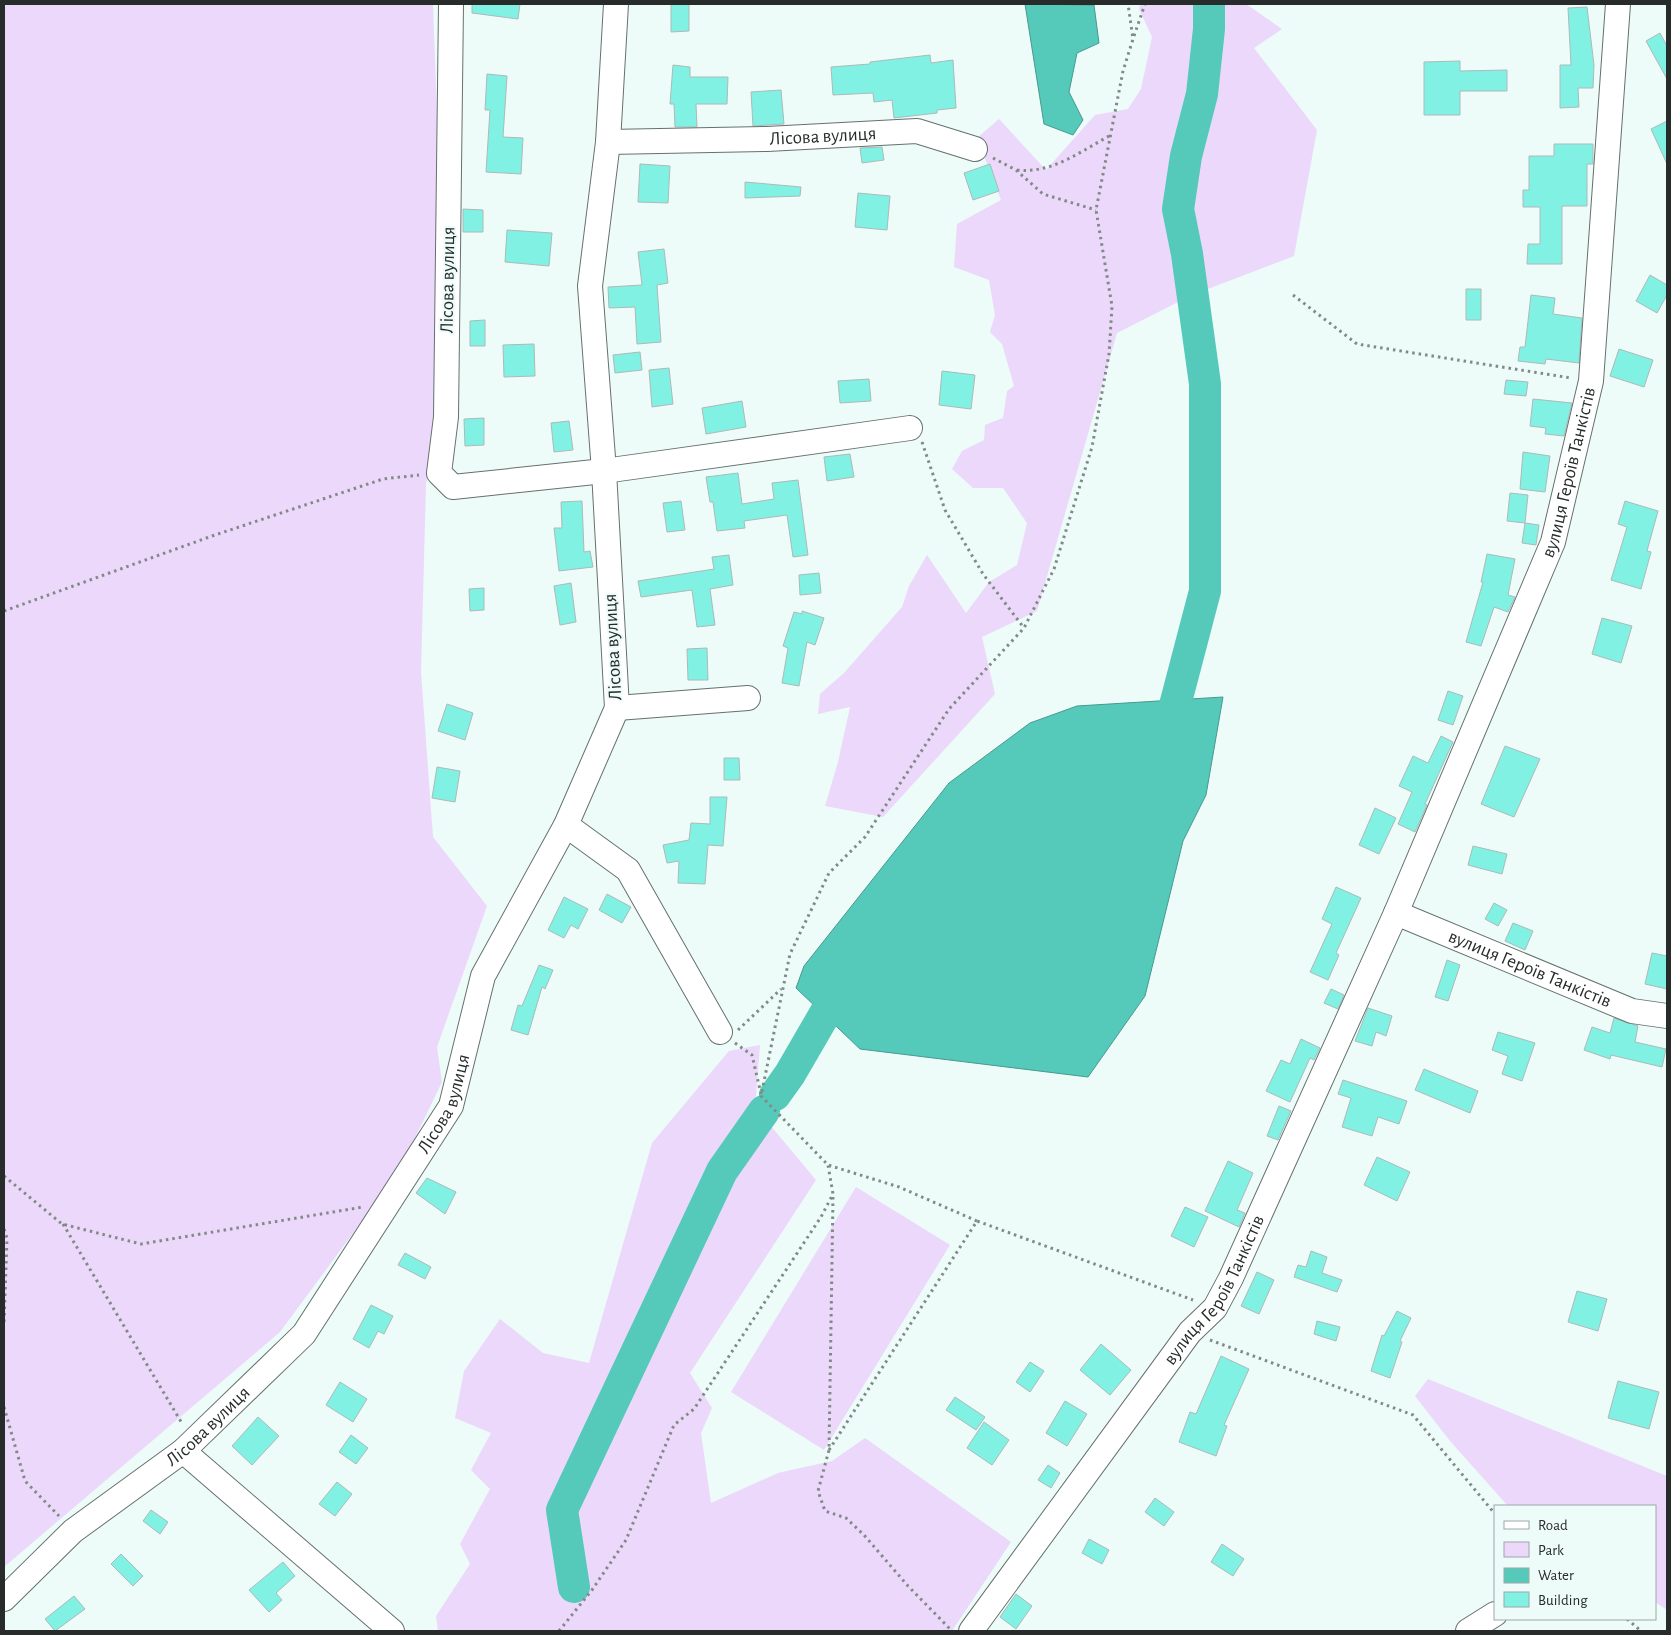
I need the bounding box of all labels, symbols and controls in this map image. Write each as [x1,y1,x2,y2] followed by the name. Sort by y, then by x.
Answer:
[769,124,877,148] street label: Лісова вулиця
[438,226,458,334] street label: Лісова вулиця
[1538,385,1599,560] street label: вулиця Героїв Танкістів
[601,593,625,701] street label: Лісова вулиця
[1446,926,1614,1011] street label: вулиця Героїв Танкістів
[414,1052,473,1157] street label: Лісова вулиця
[1160,1212,1268,1368] street label: вулиця Героїв Танкістів
[162,1383,253,1470] street label: Лісова вулиця
[1494,1505,1656,1620] legend
[1538,1518,1568,1533] text: Road
[1538,1543,1564,1558] text: Park
[1538,1568,1574,1583] text: Water
[1538,1593,1588,1608] text: Building

